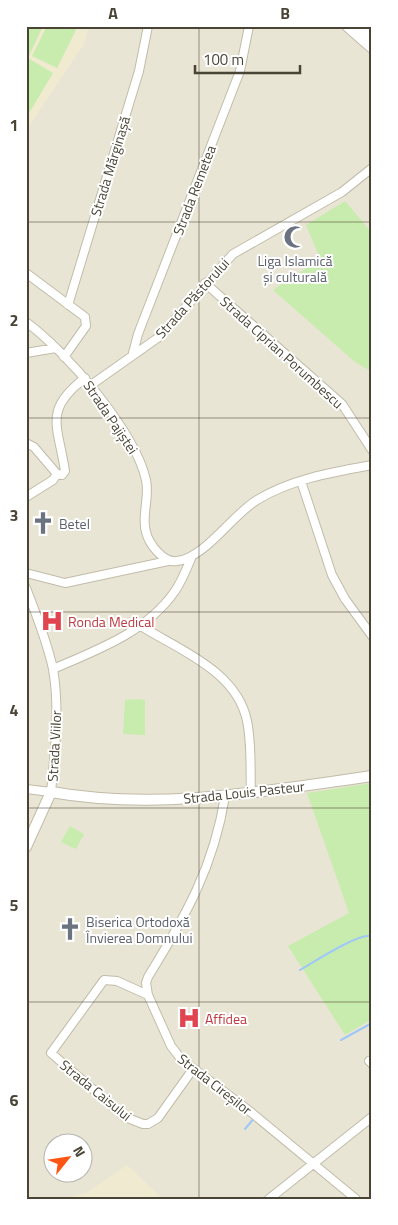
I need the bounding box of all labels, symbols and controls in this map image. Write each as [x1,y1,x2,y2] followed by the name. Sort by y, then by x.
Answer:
[108,1,118,25] text: A
[280,1,290,25] text: B
[195,42,300,74] scale bar
[203,48,244,71] text: 100 m
[10,113,18,137] text: 1
[85,113,135,219] street label: Strada Mărginașă
[167,142,221,238] street label: Strada Remetea
[282,224,308,250] mosque icon: Liga Islamică și culturală
[257,250,333,287] place label: Liga Islamică și culturală
[150,253,234,343] street label: Strada Păstorului
[216,291,348,413] street label: Strada Ciprian Porumbescu
[10,308,18,332] text: 2
[79,376,143,458] street label: Strada Pajiștei
[10,503,18,527] text: 3
[30,510,56,536] church icon: Betel
[59,513,90,534] place label: Betel
[39,608,65,634] hospital icon: Ronda Medical
[68,611,155,632] place label: Ronda Medical
[10,698,19,722] text: 4
[42,710,66,782] street label: Strada Viilor
[182,775,306,809] street label: Strada Louis Pasteur
[10,893,19,917] text: 5
[85,911,192,948] place label: Biserica Ortodoxă Învierea Domnului
[57,916,83,942] church icon: Biserica Ortodoxă Învierea Domnului
[176,1005,202,1031] hospital icon: Affidea
[205,1008,247,1029] place label: Affidea
[173,1048,257,1120] street label: Strada Cireșilor
[56,1054,136,1126] street label: Strada Caisului
[10,1088,19,1112] text: 6
[42,1132,92,1182] north arrow
[68,1142,91,1161] text: N

